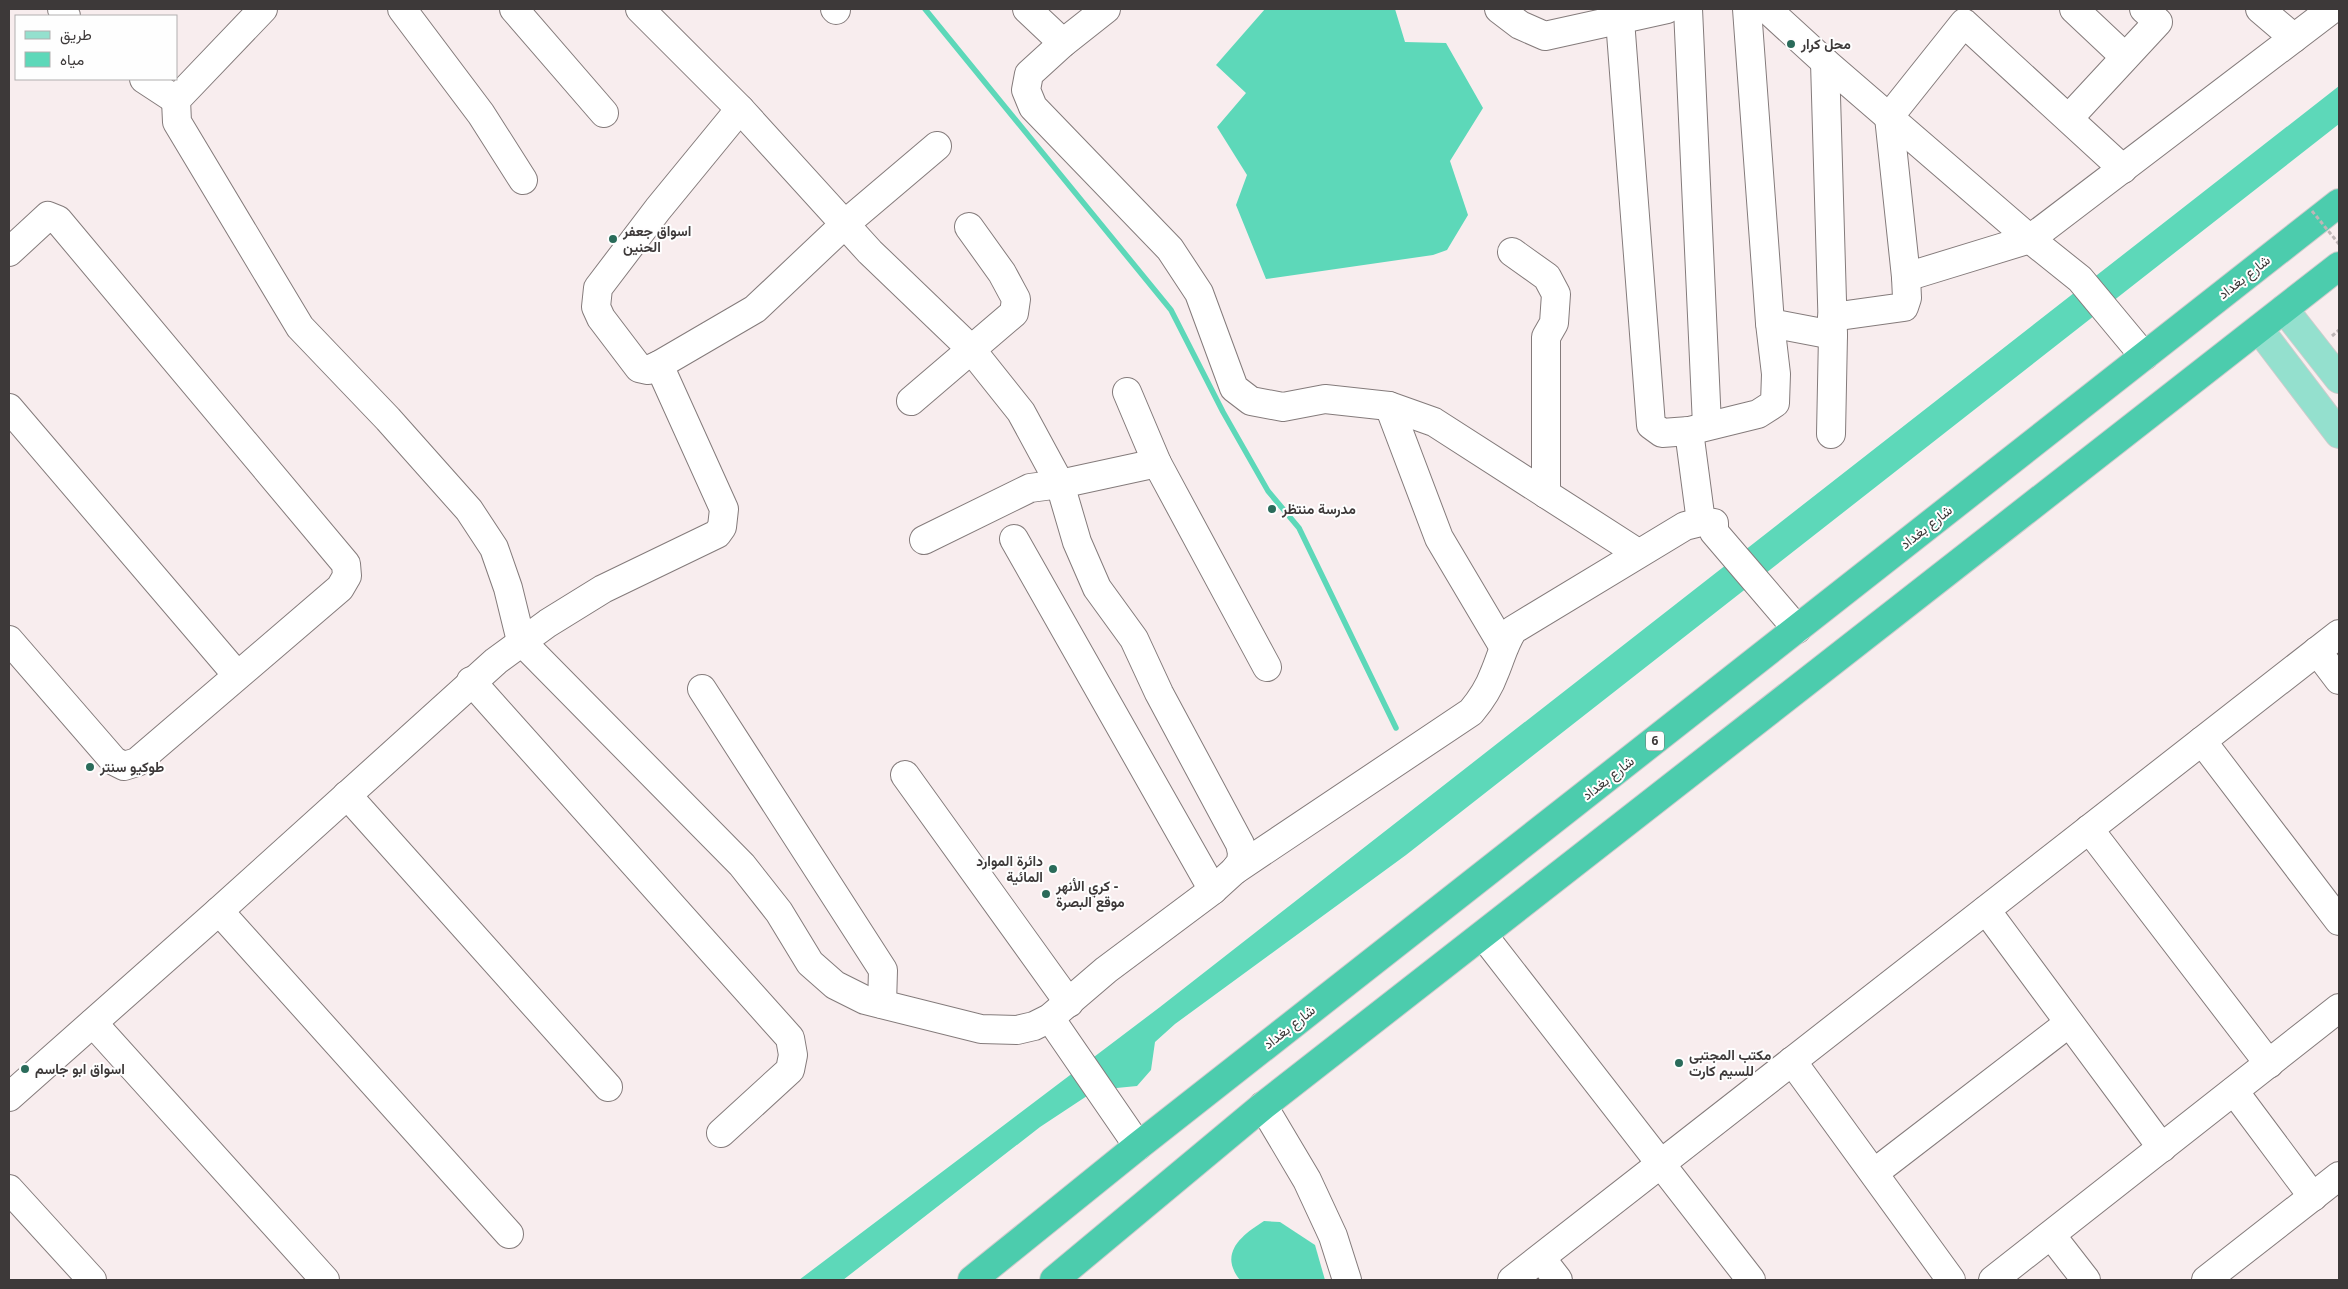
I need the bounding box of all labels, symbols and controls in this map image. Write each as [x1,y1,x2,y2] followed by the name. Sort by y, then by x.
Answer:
[15,15,178,80] legend
[60,24,92,45] text: طريق
[1800,34,1851,53] place label: محل كرار
[1785,38,1797,50] marker: محل كرار
[60,49,84,69] text: مياه
[622,221,691,256] place label: اسواق جعفر الحنين
[607,233,619,245] marker: اسواق جعفر الحنين
[2214,250,2275,305] street label: شارع بغداد
[1281,499,1356,518] place label: مدرسة منتظر
[1896,500,1957,555] street label: شارع بغداد
[1266,503,1278,515] marker: مدرسة منتظر
[1646,731,1664,750] road number: 6
[1578,751,1639,806] street label: شارع بغداد
[99,757,164,776] place label: طوكيو سنتر
[84,761,96,773] marker: طوكيو سنتر
[976,851,1043,886] place label: دائرة الموارد المائية
[1047,863,1059,875] marker: دائرة الموارد المائية
[1055,876,1125,912] place label: كري الأنهر - موقع البصرة
[1040,888,1052,900] marker: كري الأنهر - موقع البصرة
[1259,1000,1320,1055] street label: شارع بغداد
[1689,1045,1772,1080] place label: مكتب المجتبى للسيم كارت
[1673,1057,1685,1069] marker: مكتب المجتبى للسيم كارت
[35,1059,125,1078] place label: اسواق ابو جاسم
[19,1063,31,1075] marker: اسواق ابو جاسم

